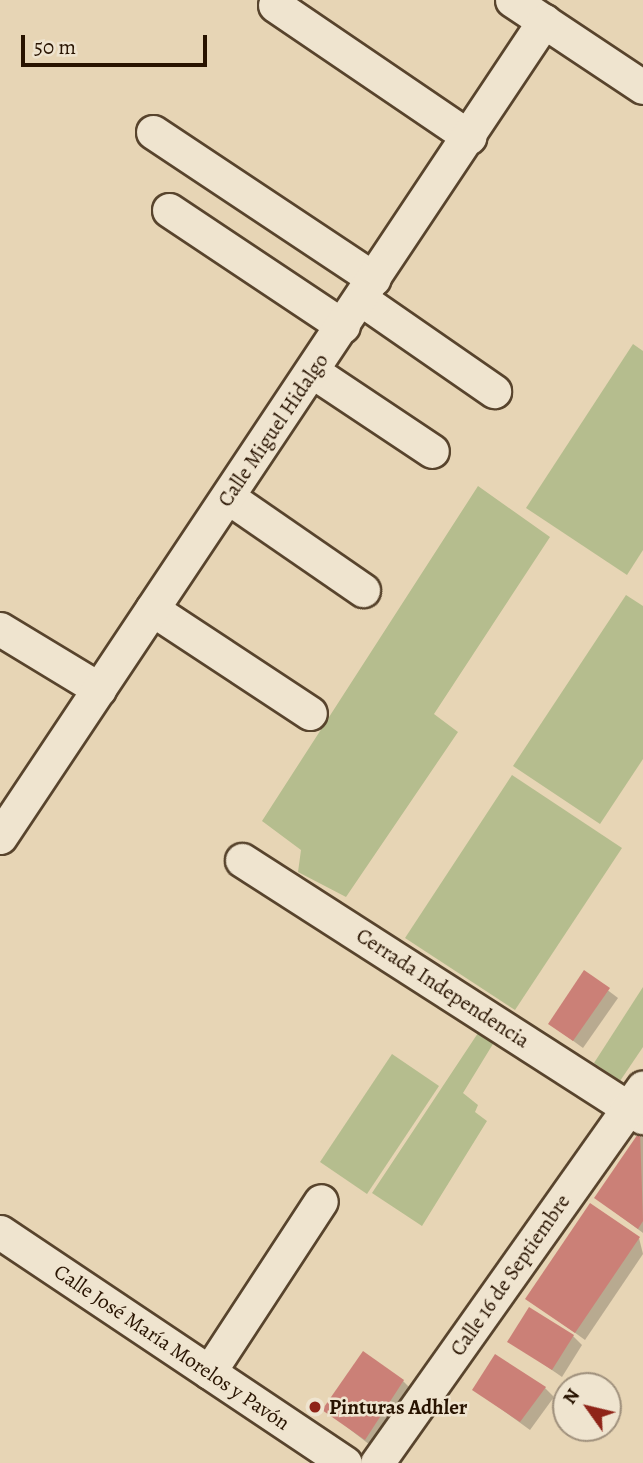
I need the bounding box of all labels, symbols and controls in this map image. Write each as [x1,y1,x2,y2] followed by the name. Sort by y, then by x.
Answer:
[24,21,210,65] scale bar
[34,33,76,61] text: 50 m
[212,349,334,511] street label: Calle Miguel Hidalgo
[352,923,534,1053] street label: Cerrada Independencia
[445,1189,575,1361] street label: Calle 16 de Septiembre
[49,1259,295,1435] street label: Calle José María Morelos y Pavón
[552,1372,622,1442] north arrow
[557,1383,586,1409] text: N
[329,1394,467,1420] place label: Pinturas Adhler
[307,1399,323,1415] marker: Pinturas Adhler

